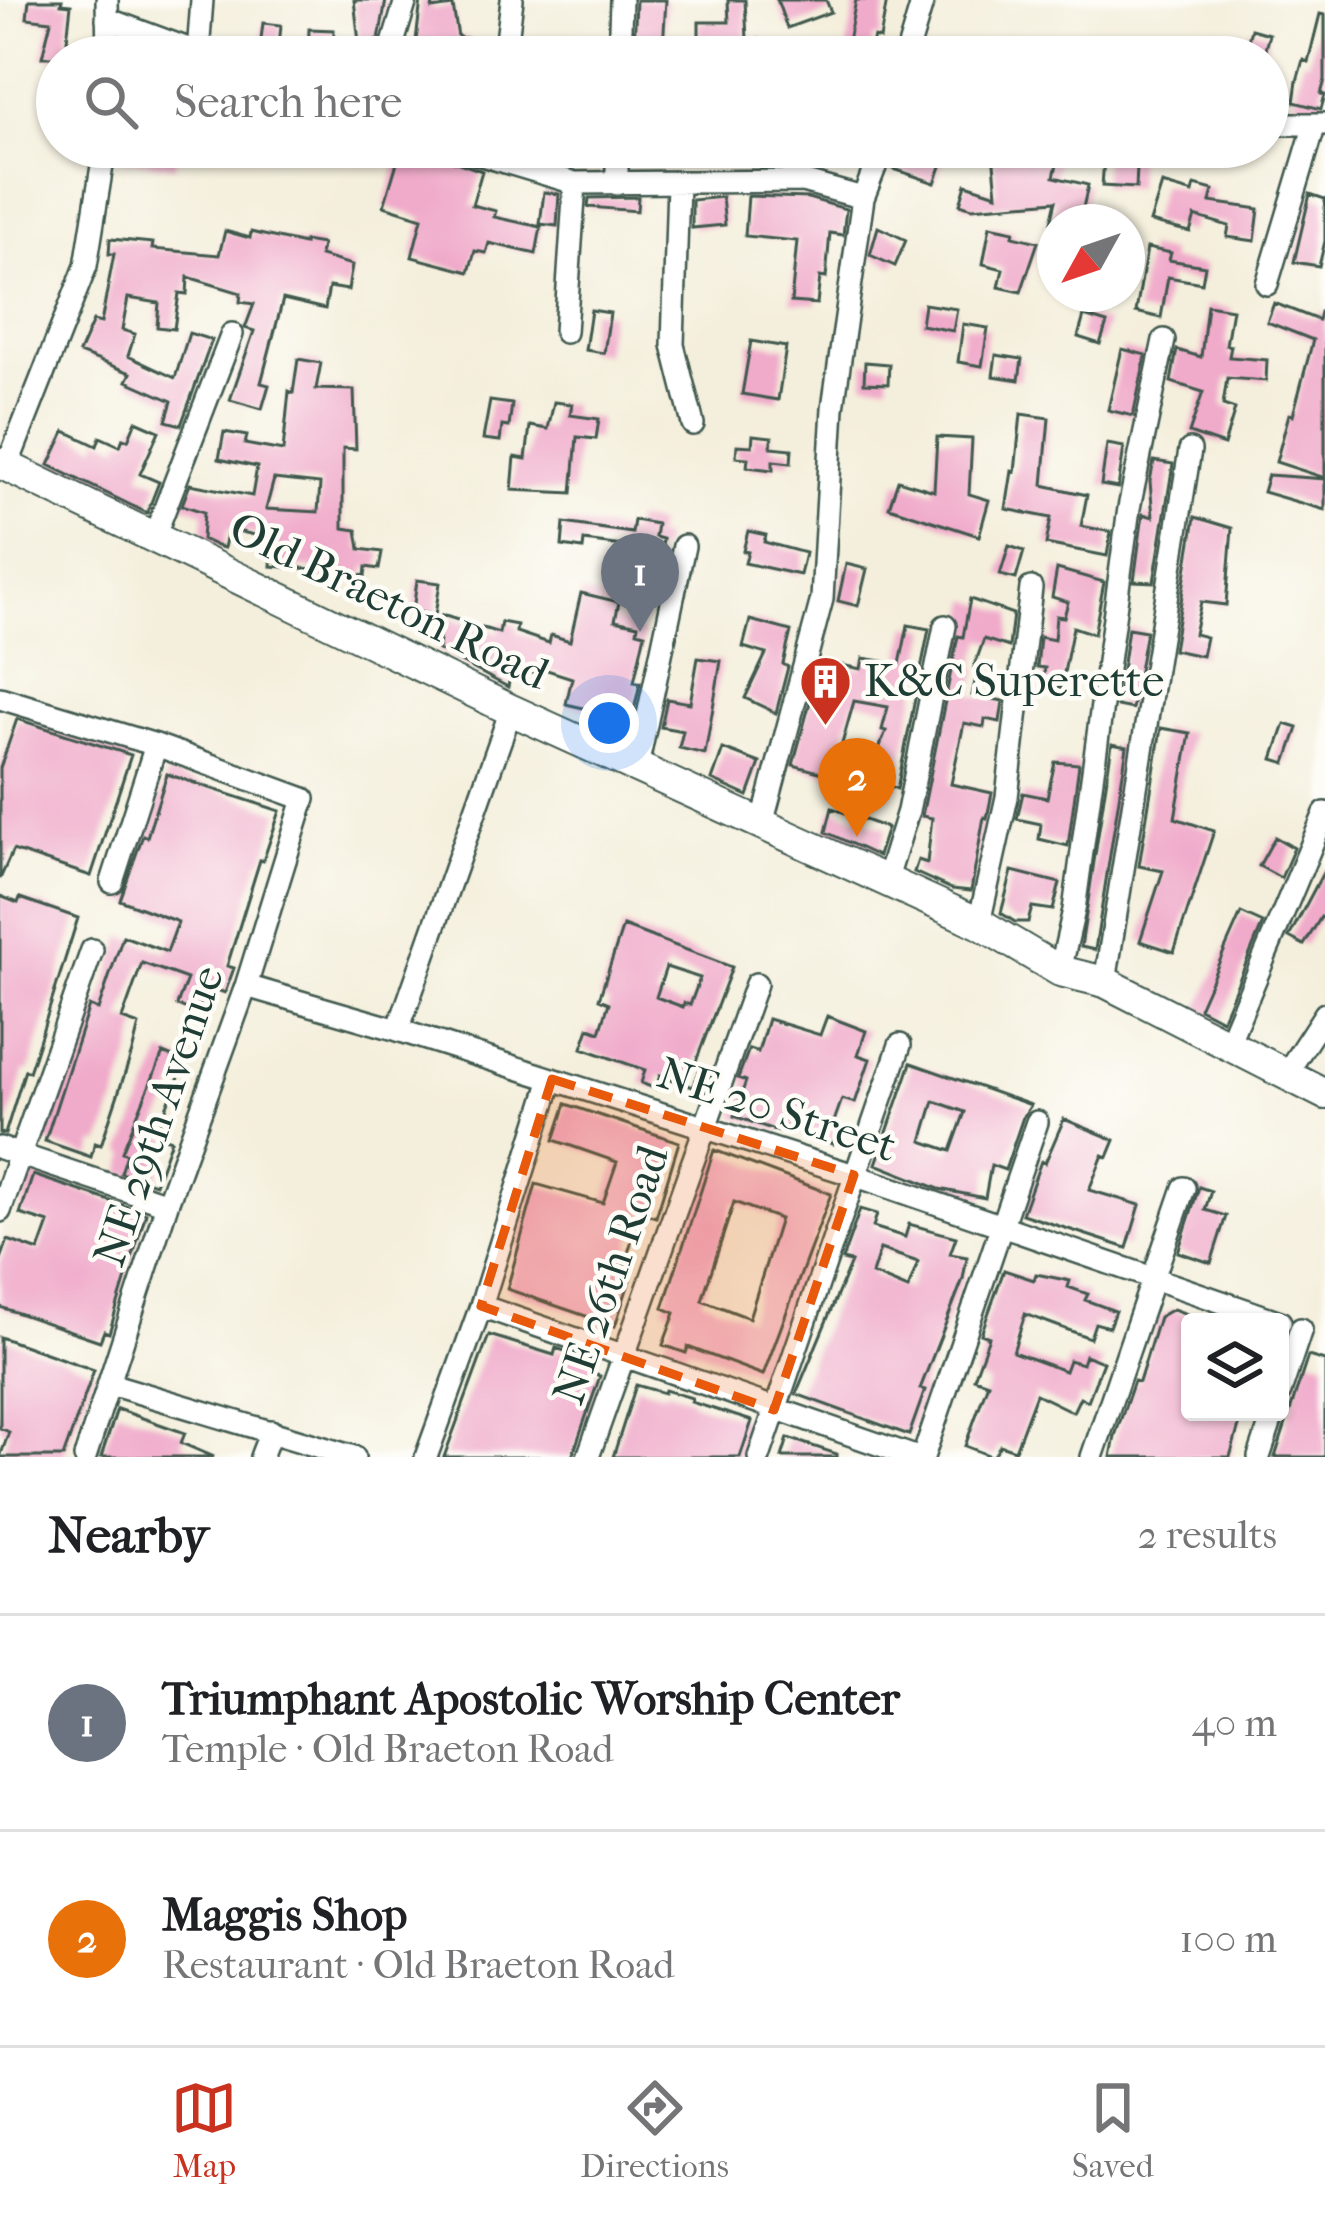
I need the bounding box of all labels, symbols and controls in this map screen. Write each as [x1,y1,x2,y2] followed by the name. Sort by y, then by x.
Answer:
[36,36,1289,168] search box
[78,69,144,135] icon: search
[174,76,402,129] text: Search here
[1037,204,1145,312] north arrow
[221,501,557,701] street label: Old Braeton Road
[601,533,679,632] pin: 1
[797,653,853,727] building icon: K&C Superette
[864,655,1164,708] place label: K&C Superette
[579,693,639,753] your location
[818,738,896,837] pin: 2
[83,959,235,1273] street label: NE 29th Avenue
[651,1047,903,1173] street label: NE 20 Street
[542,1138,680,1411] street label: NE 26th Road
[1181,1313,1289,1421] map controls
[1181,1313,1289,1421] button: layers
[48,1505,209,1565] text: Nearby
[1138,1512,1277,1558] text: 2 results
[162,1673,900,1726] text: Triumphant Apostolic Worship Center
[80,1700,94,1746] text: 1
[1192,1700,1277,1746] text: 40 m
[162,1726,613,1772] text: Temple · Old Braeton Road
[162,1889,407,1942] text: Maggis Shop
[77,1916,97,1962] text: 2
[1179,1916,1277,1962] text: 100 m
[162,1942,674,1988] text: Restaurant · Old Braeton Road
[171,2075,237,2186] tab: Map
[580,2075,729,2186] tab: Directions
[1072,2075,1154,2186] tab: Saved

